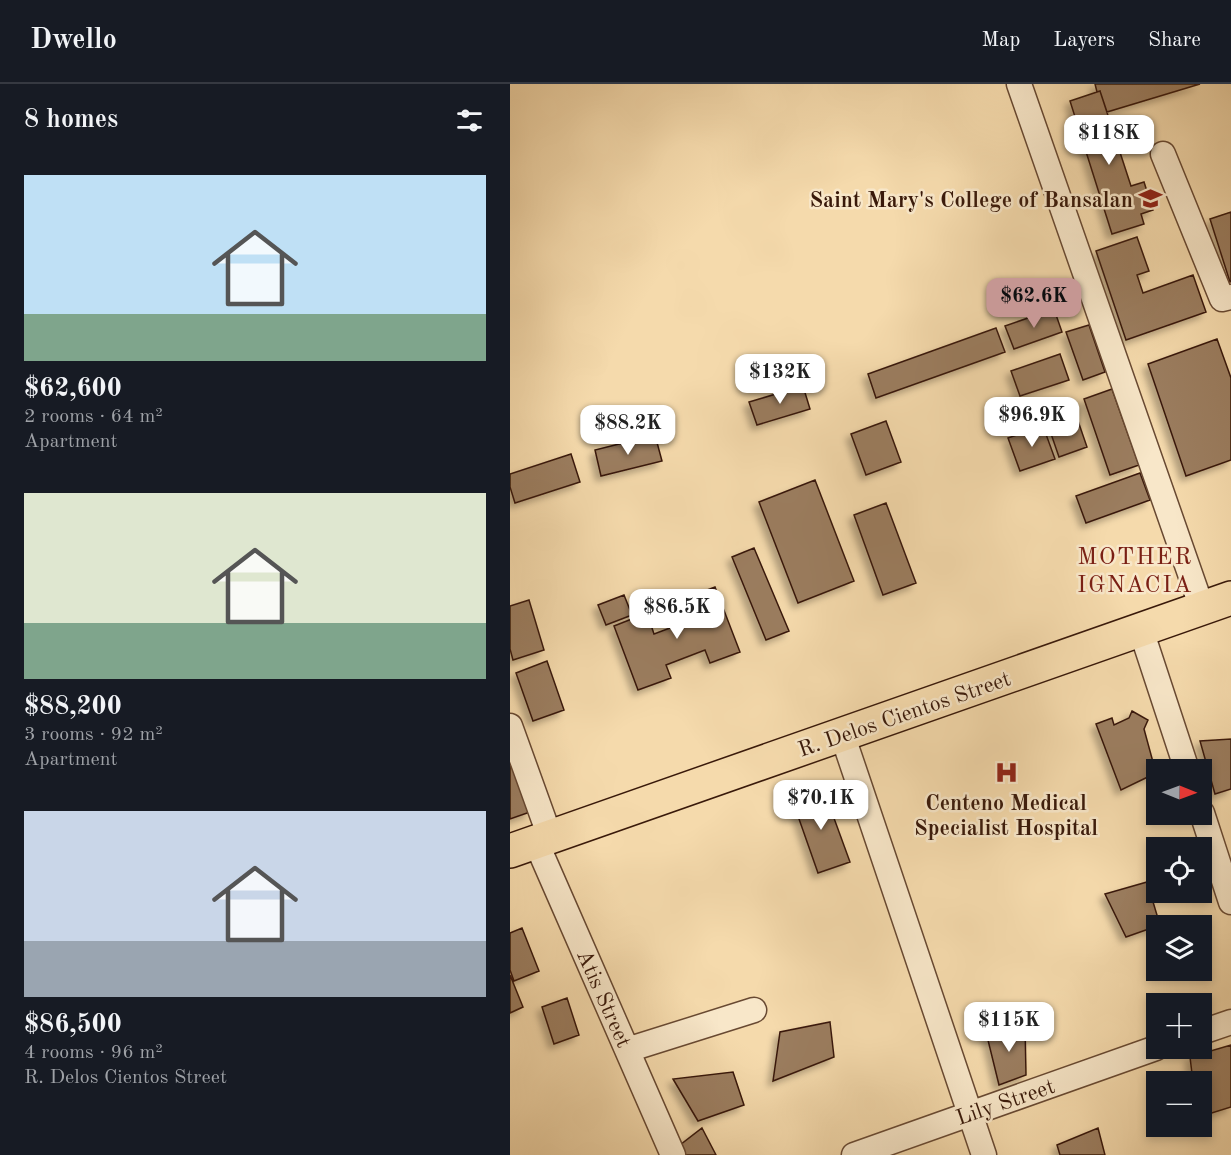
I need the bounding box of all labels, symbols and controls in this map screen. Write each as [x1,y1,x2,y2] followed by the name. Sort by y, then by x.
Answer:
[30,27,117,55] text: Dwello
[981,30,1020,51] text: Map
[1053,30,1115,51] text: Layers
[1148,30,1201,51] text: Share
[453,104,486,137] icon: filters
[24,107,118,133] text: 8 homes
[1067,115,1151,166] pin: $118K
[1078,124,1140,144] text: $118K
[1138,186,1164,212] school or university icon: Saint Mary's College of Bansalan
[809,190,1133,212] place label: Saint Mary's College of Bansalan
[201,214,309,322] icon: home
[985,278,1083,329] pin: $62.6K
[1000,287,1068,307] text: $62.6K
[738,354,822,405] pin: $132K
[749,363,811,383] text: $132K
[24,376,122,402] text: $62,600
[983,397,1081,448] pin: $96.9K
[579,405,677,456] pin: $88.2K
[998,406,1066,426] text: $96.9K
[24,407,163,427] text: 2 rooms · 64 m²
[594,414,662,434] text: $88.2K
[24,432,118,452] text: Apartment
[201,532,309,640] icon: home
[1077,546,1193,598] district label: MOTHER IGNACIA
[628,589,726,640] pin: $86.5K
[643,598,711,618] text: $86.5K
[796,668,1014,762] street label: R. Delos Cientos Street
[24,694,122,720] text: $88,200
[24,725,163,745] text: 3 rooms · 92 m²
[24,750,118,770] text: Apartment
[1146,759,1212,825] north arrow
[1146,759,1212,1137] map controls
[993,760,1019,786] hospital icon: Centeno Medical Specialist Hospital
[772,780,870,831] pin: $70.1K
[787,789,855,809] text: $70.1K
[914,793,1098,840] place label: Centeno Medical Specialist Hospital
[1146,837,1212,903] button: locate
[201,850,309,958] icon: home
[1146,915,1212,981] button: layers
[572,947,634,1051] street label: Atis Street
[1146,993,1212,1059] button: +
[967,1002,1051,1053] pin: $115K
[978,1011,1040,1031] text: $115K
[24,1012,122,1038] text: $86,500
[24,1043,163,1063] text: 4 rooms · 96 m²
[24,1068,227,1088] text: R. Delos Cientos Street
[1146,1071,1212,1137] button: −
[953,1076,1058,1130] street label: Lily Street

